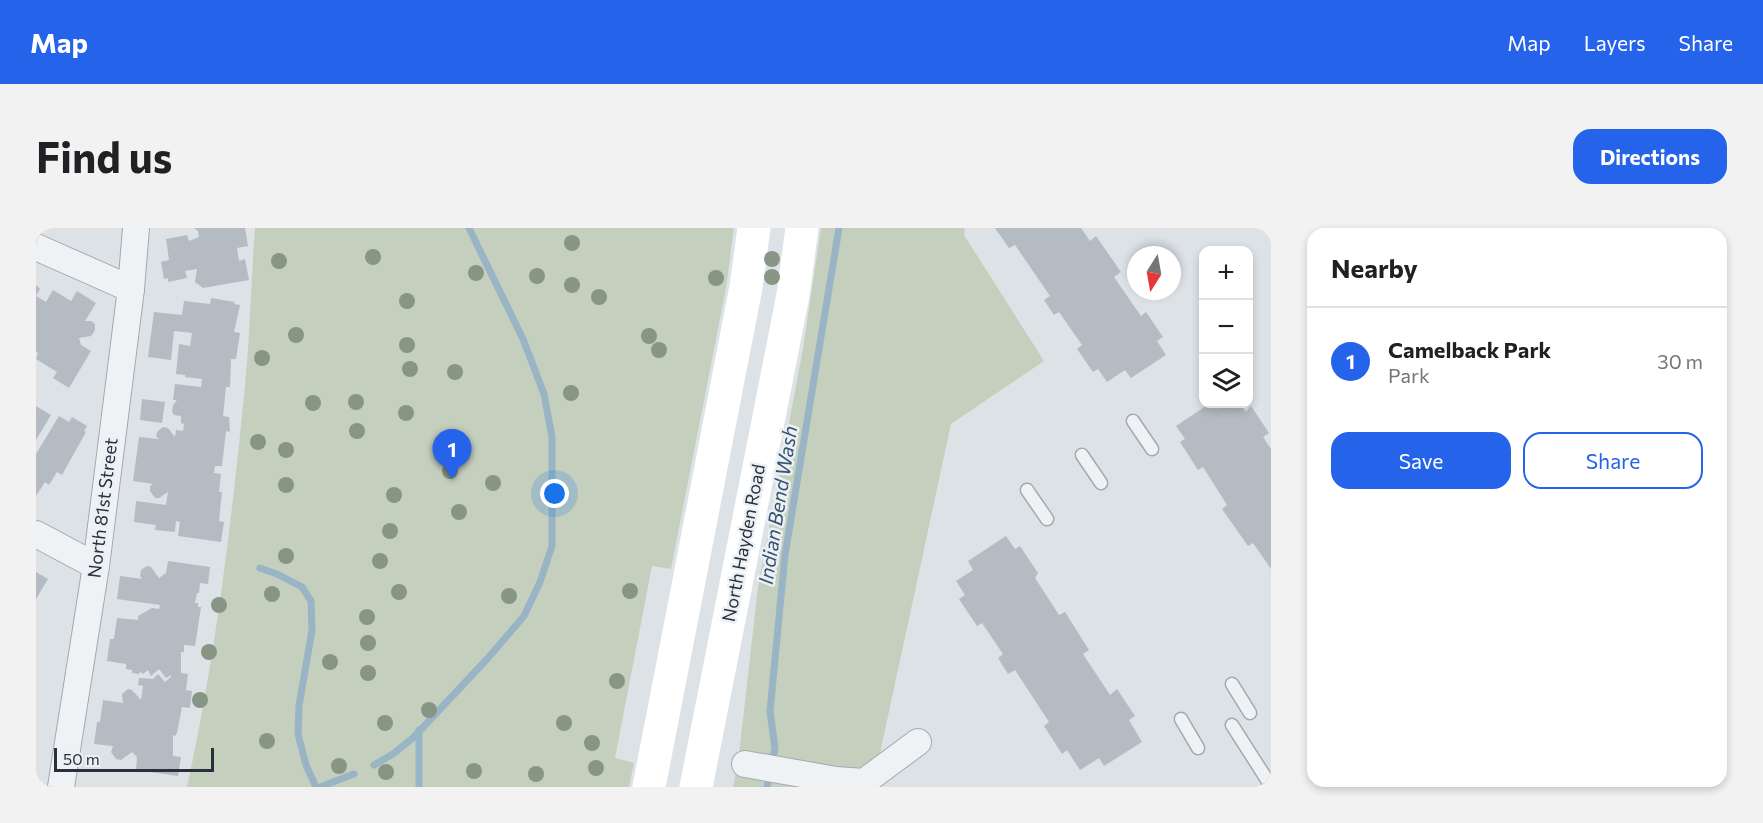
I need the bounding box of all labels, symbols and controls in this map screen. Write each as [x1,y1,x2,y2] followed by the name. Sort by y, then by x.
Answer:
[30,25,88,59] text: Map
[1507,30,1551,55] text: Map
[1584,30,1646,55] text: Layers
[1679,30,1733,55] text: Share
[1573,129,1727,184] button: Directions
[36,130,172,182] text: Find us
[1127,246,1181,300] north arrow
[1199,246,1253,408] map controls
[1199,246,1253,300] button: +
[1331,252,1418,283] text: Nearby
[1199,300,1253,354] button: −
[1388,336,1551,363] text: Camelback Park
[1346,349,1355,373] text: 1
[1657,349,1703,373] text: 30 m
[1199,354,1253,408] button: layers
[1388,363,1430,387] text: Park
[753,424,801,586] water label: Indian Bend Wash
[432,430,472,479] pin: 1
[1331,432,1511,489] button: Save
[1523,432,1703,489] button: Share
[82,436,122,579] street label: North 81st Street
[717,462,769,624] street label: North Hayden Road
[540,479,569,508] your location
[54,745,214,772] scale bar
[63,749,100,768] text: 50 m

